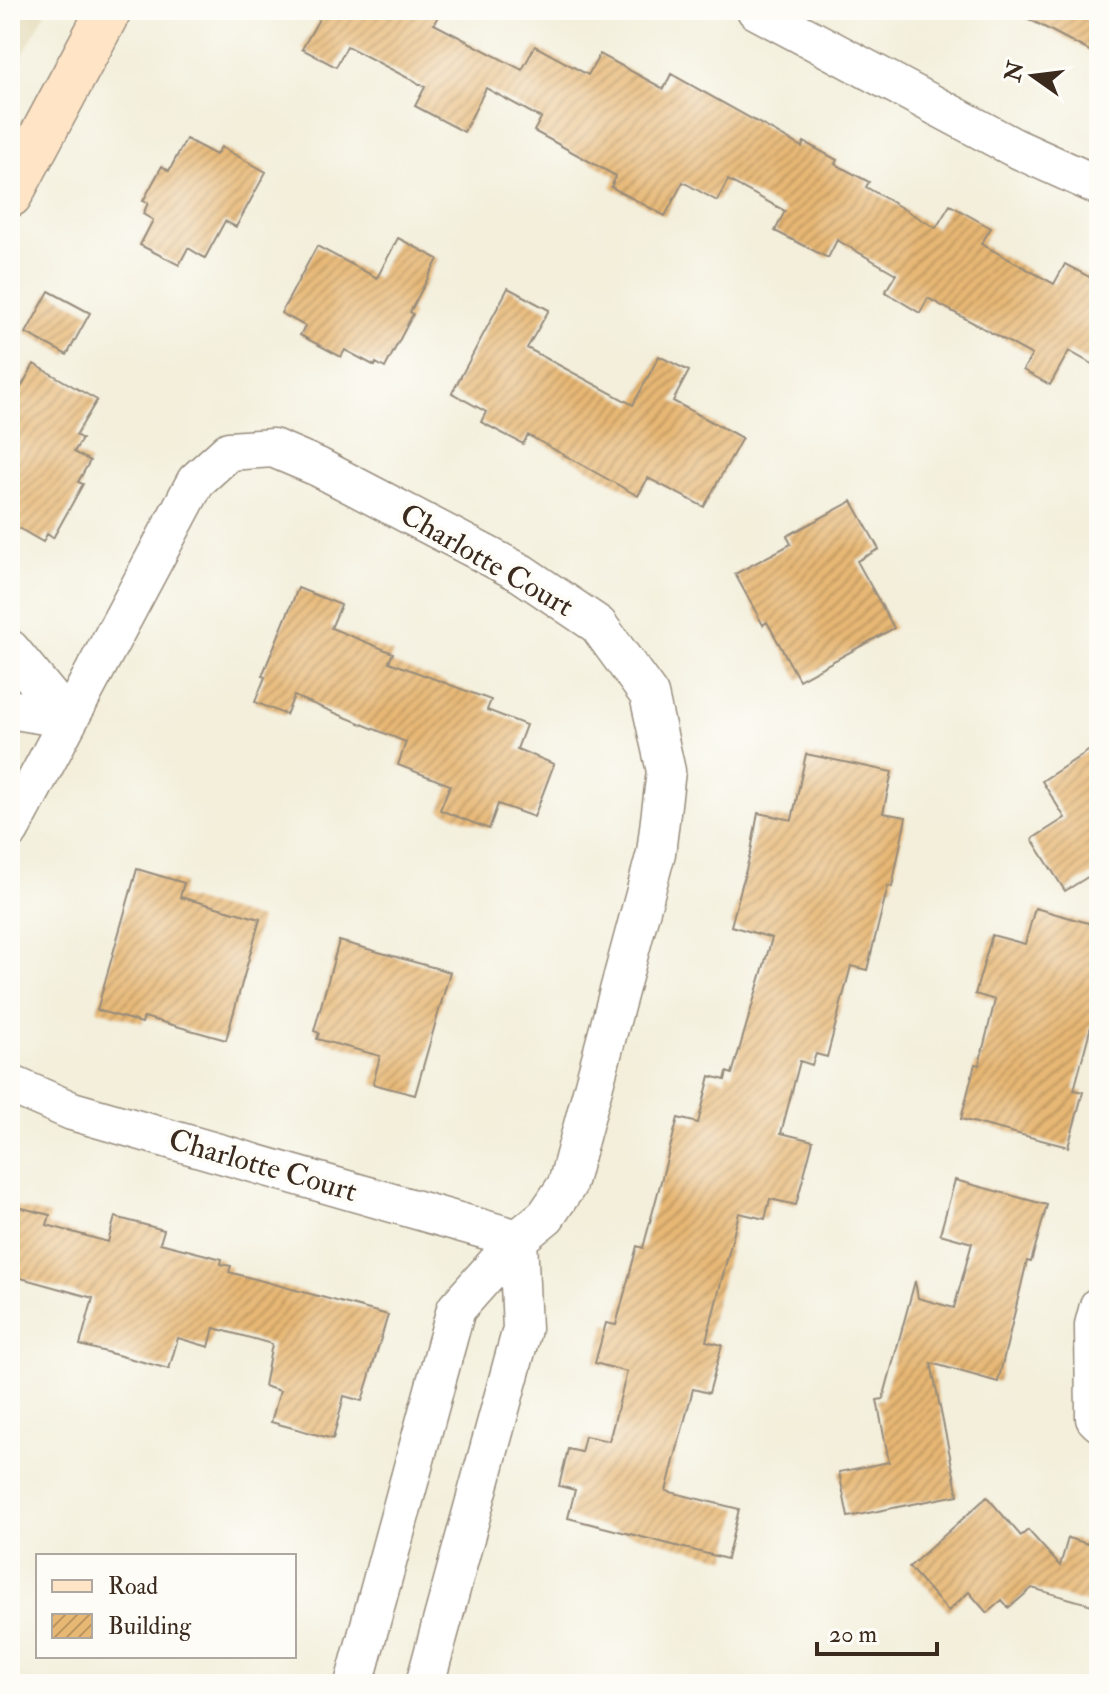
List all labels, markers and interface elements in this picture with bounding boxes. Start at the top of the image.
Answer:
north arrow [993,36,1073,116]
text: N [998,58,1031,85]
street label: Charlotte Court [393,496,580,625]
street label: Charlotte Court [164,1121,362,1210]
legend [36,1554,296,1658]
text: Road [108,1571,158,1602]
scale bar [817,1606,937,1656]
text: Building [108,1611,192,1642]
text: 20 m [829,1619,878,1650]

